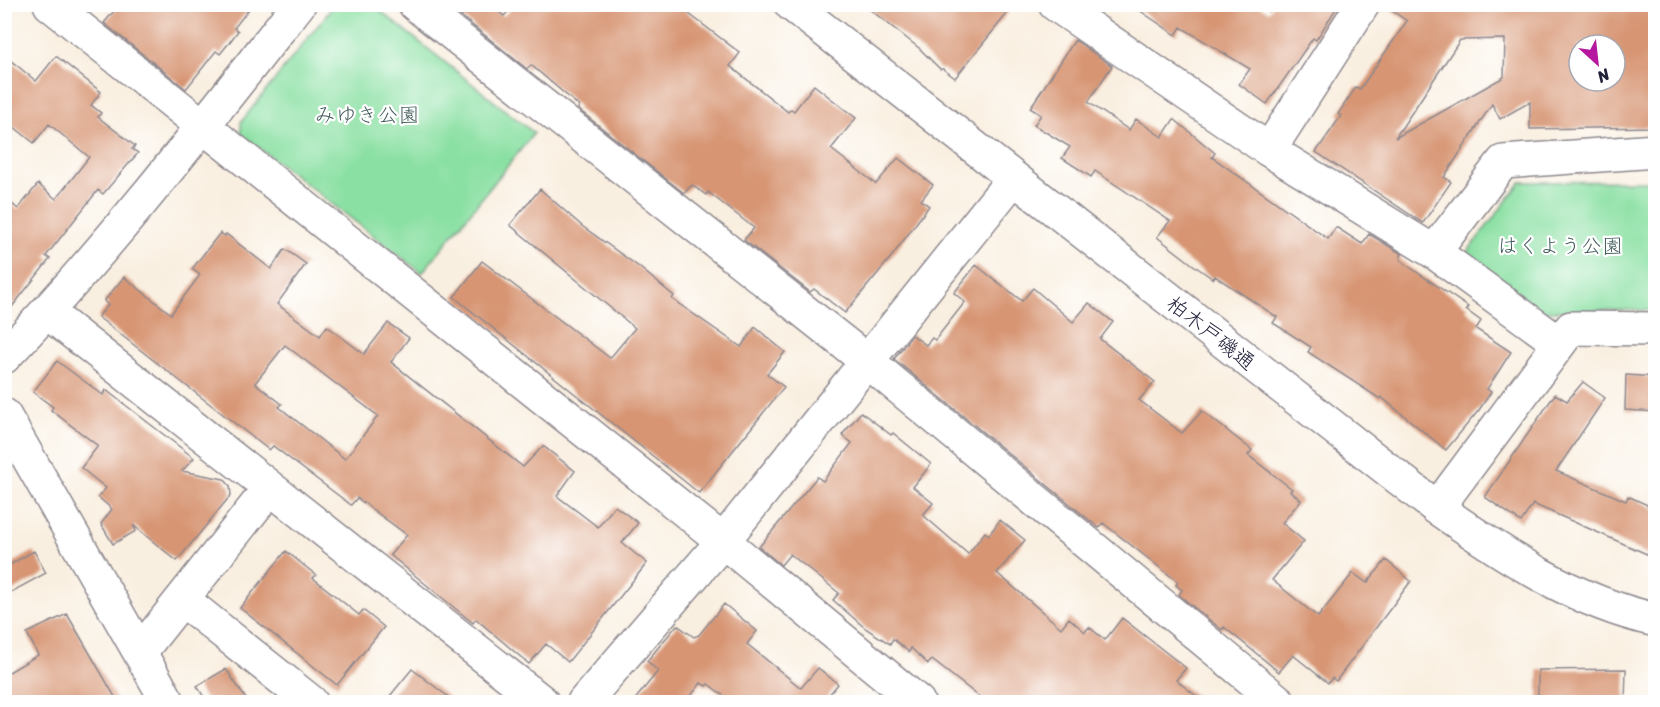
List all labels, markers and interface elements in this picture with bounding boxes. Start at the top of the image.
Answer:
north arrow [1567,33,1627,93]
text: N [1591,60,1616,92]
park label: みゆき公園 [315,96,420,134]
park label: はくよう公園 [1497,227,1623,265]
street label: 柏木戸磯通 [1158,286,1264,380]

